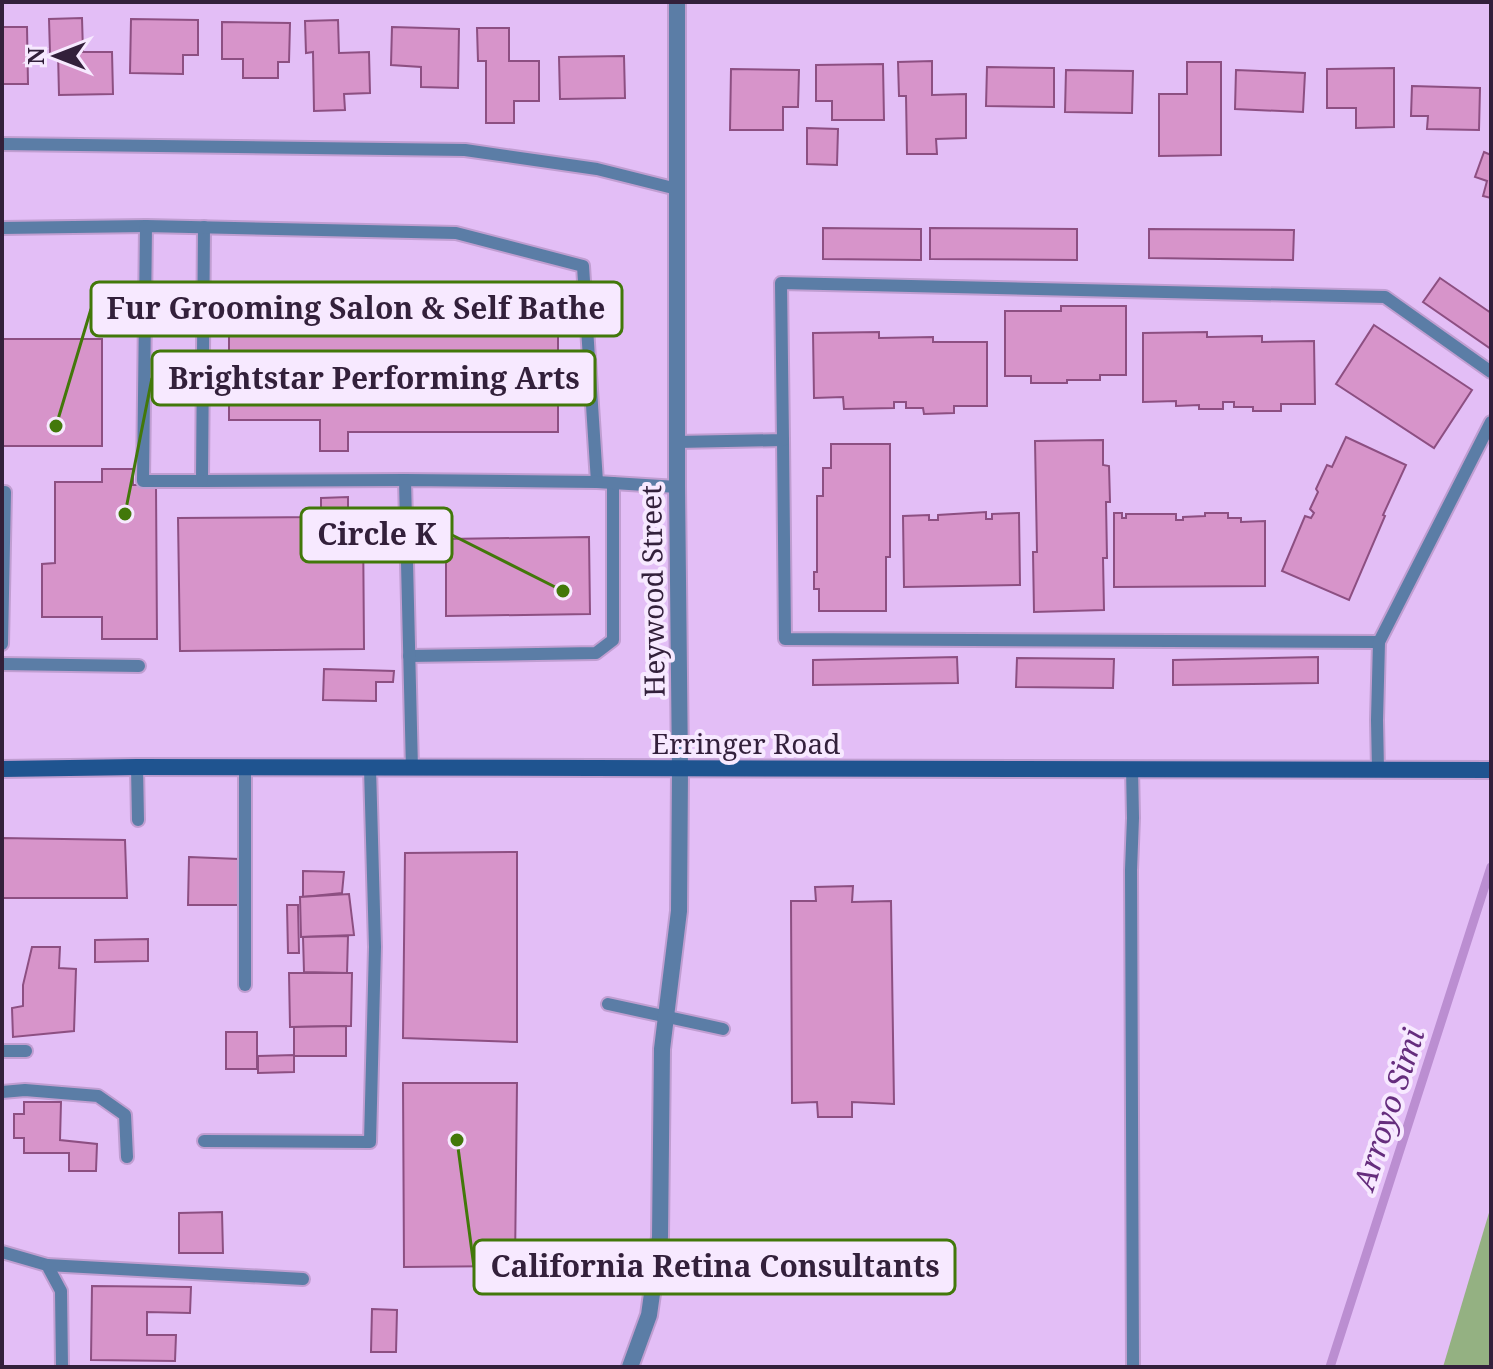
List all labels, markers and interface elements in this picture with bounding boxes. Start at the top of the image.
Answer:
north arrow [16,16,96,96]
text: N [20,47,50,65]
callout: Fur Grooming Salon & Self Bathe [91,282,622,336]
text: Fur Grooming Salon & Self Bathe [106,287,606,328]
callout: Brightstar Performing Arts [152,351,595,405]
text: Brightstar Performing Arts [168,357,580,398]
street label: Heywood Street [631,485,673,697]
callout: Circle K [301,508,452,562]
text: Circle K [317,513,438,554]
street label: Erringer Road [652,724,840,762]
water label: Arroyo Simi [1342,1023,1433,1197]
callout: California Retina Consultants [474,1240,955,1294]
text: California Retina Consultants [490,1245,940,1286]

